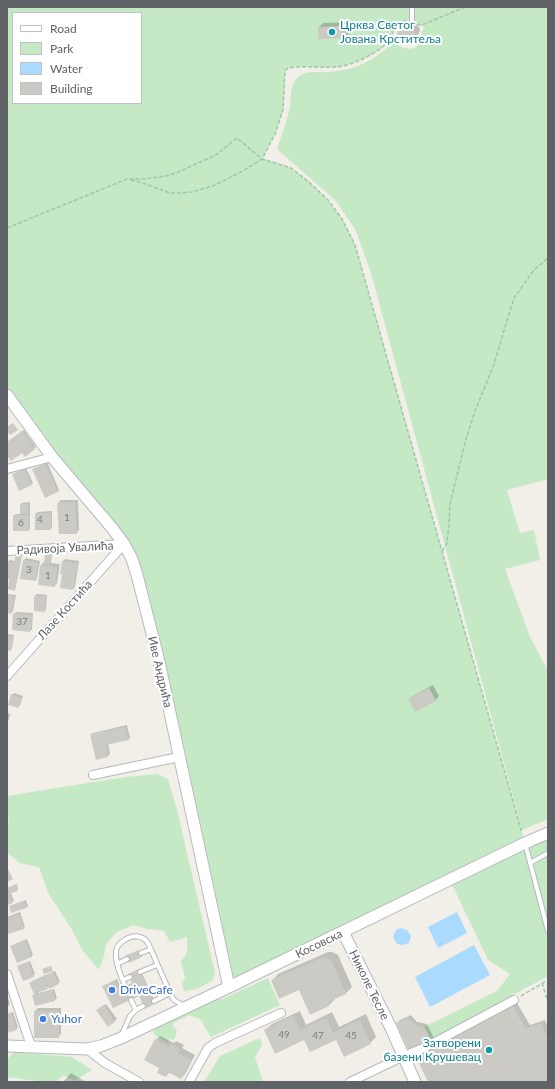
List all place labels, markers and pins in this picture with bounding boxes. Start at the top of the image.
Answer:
place label: Црква Светог Јована Крститеља [340,18,441,46]
marker: Црква Светог Јована Крститеља [327,27,337,37]
place label: DriveCafe [120,983,173,997]
marker: DriveCafe [107,985,117,995]
place label: Yuhor [51,1012,82,1026]
marker: Yuhor [38,1014,48,1024]
place label: Затворени базени Крушевац [383,1036,481,1064]
marker: Затворени базени Крушевац [484,1045,494,1055]

